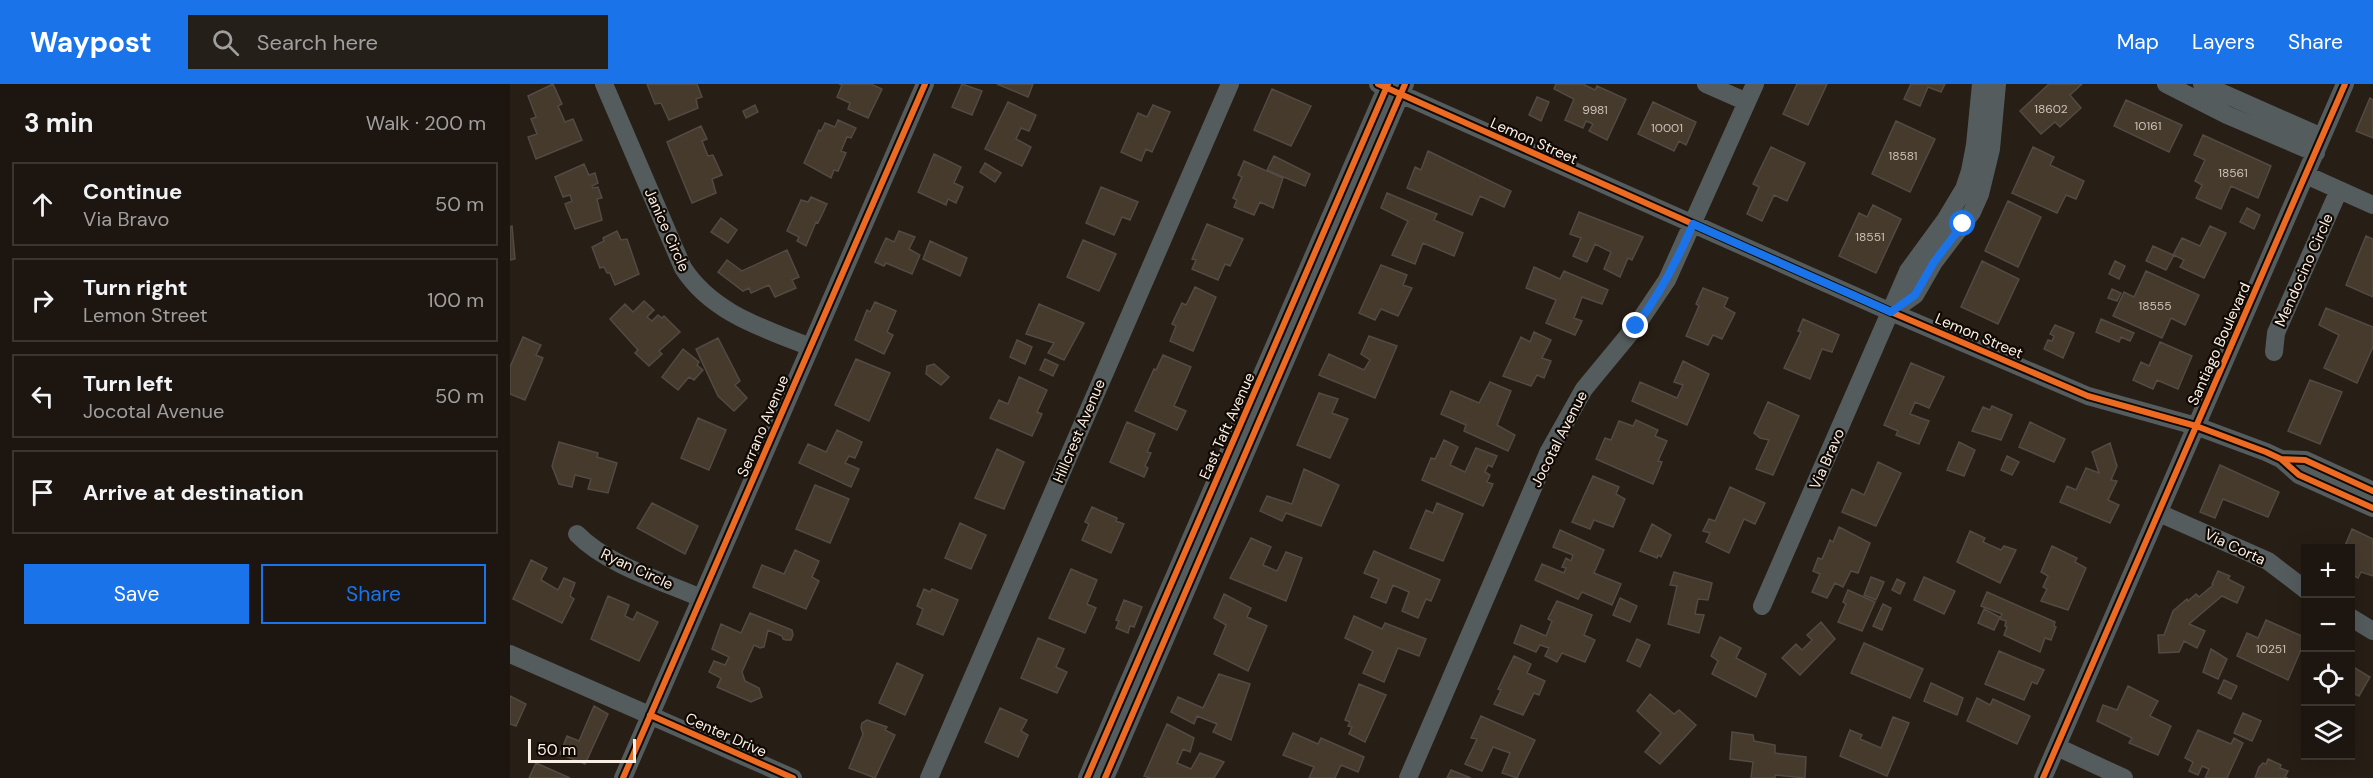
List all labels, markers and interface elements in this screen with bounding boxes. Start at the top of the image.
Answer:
search box [188,15,608,69]
text: Waypost [30,24,152,61]
icon: search [209,26,242,59]
text: Search here [257,28,378,57]
text: Map [2117,28,2159,56]
text: Layers [2192,28,2255,56]
text: Share [2288,28,2343,56]
house number: 18602 [2034,101,2068,117]
house number: 9981 [1582,102,1608,118]
text: 3 min [24,106,93,140]
text: Walk · 200 m [366,110,486,136]
street label: Lemon Street [1487,113,1581,169]
house number: 10161 [2135,118,2161,134]
house number: 10001 [1651,120,1683,136]
house number: 18581 [1888,148,1918,164]
house number: 18561 [2218,165,2248,181]
text: Continue [83,177,182,206]
street label: Janice Circle [640,185,694,275]
icon: ahead [26,188,59,221]
text: 50 m [435,191,484,217]
text: Via Bravo [83,206,169,232]
route start [1949,210,1975,236]
street label: Mendocino Circle [2270,210,2338,330]
house number: 18551 [1855,229,1885,245]
text: Turn right [83,273,188,302]
street label: Santiago Boulevard [2183,279,2255,409]
icon: right [26,284,59,317]
text: 100 m [427,287,484,313]
house number: 18555 [2138,298,2172,314]
text: Lemon Street [83,302,208,328]
street label: Lemon Street [1932,309,2026,364]
route end [1622,312,1648,338]
text: Turn left [83,369,173,398]
street label: East Taft Avenue [1194,369,1260,483]
street label: Serrano Avenue [733,372,793,480]
street label: Hillcrest Avenue [1048,376,1110,486]
icon: left [26,380,59,413]
text: 50 m [435,383,484,409]
street label: Jocotal Avenue [1526,387,1592,491]
text: Jocotal Avenue [83,398,224,424]
street label: Via Bravo [1805,425,1849,493]
icon: arrive [26,476,59,509]
text: Arrive at destination [83,478,304,507]
street label: Via Corta [2201,524,2269,570]
street label: Ryan Circle [598,544,676,594]
map controls [2301,544,2355,760]
button: + [2301,544,2355,598]
button: Save [24,564,249,624]
button: Share [261,564,486,624]
button: − [2301,598,2355,652]
house number: 10251 [2256,641,2286,657]
button: locate [2301,652,2355,706]
button: layers [2301,706,2355,760]
street label: Center Drive [682,708,770,762]
scale bar [528,736,636,764]
text: 50 m [537,739,576,760]

